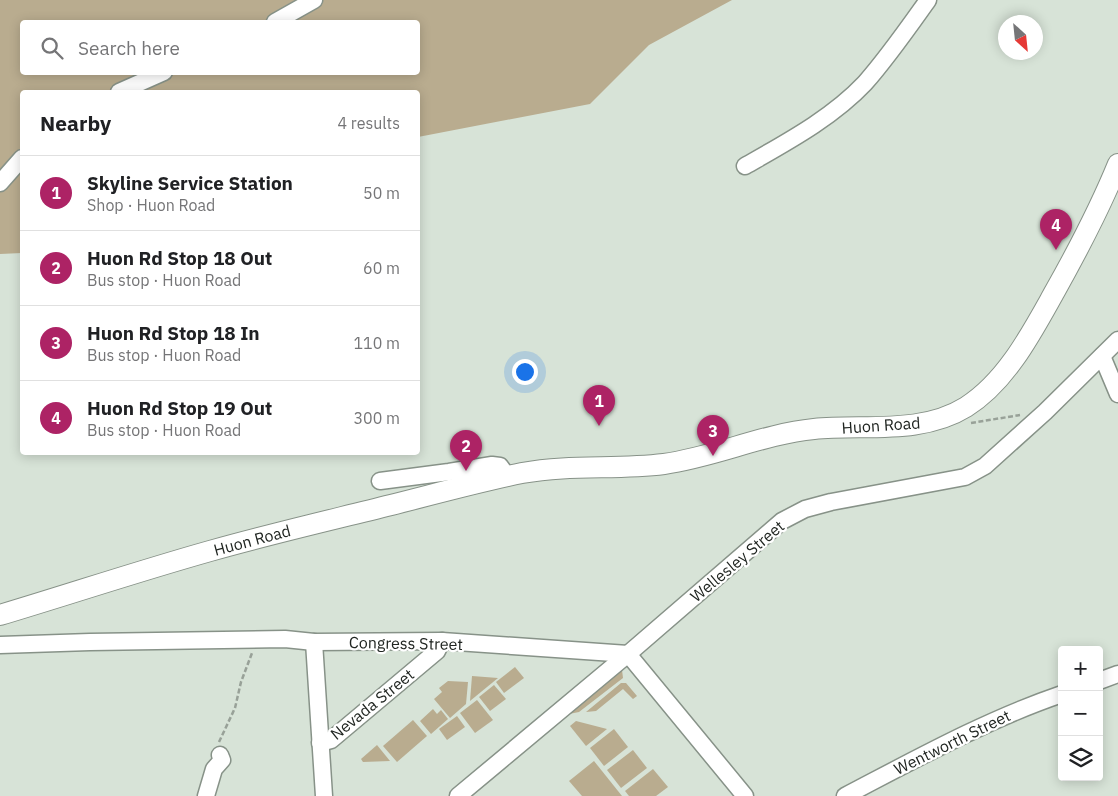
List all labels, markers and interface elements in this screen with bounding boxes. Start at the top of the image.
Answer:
north arrow [998,15,1043,60]
search box [20,20,420,75]
icon: search [38,34,66,62]
text: Search here [78,36,180,60]
text: Nearby [40,109,111,137]
text: 4 results [337,113,400,133]
text: Skyline Service Station [87,171,293,195]
text: 1 [51,183,61,203]
text: 50 m [363,183,400,203]
text: Shop · Huon Road [87,195,215,215]
pin: 4 [1040,209,1072,250]
text: Huon Rd Stop 18 Out [87,246,272,270]
text: 2 [51,258,61,278]
text: 60 m [363,258,400,278]
text: Bus stop · Huon Road [87,270,241,290]
text: Huon Rd Stop 18 In [87,321,260,345]
text: 3 [51,333,61,353]
text: 110 m [353,333,400,353]
text: Bus stop · Huon Road [87,345,241,365]
your location [512,359,538,385]
pin: 1 [583,385,615,426]
text: Huon Rd Stop 19 Out [87,396,272,420]
text: 4 [51,408,61,428]
text: 300 m [353,408,400,428]
street label: Huon Road [841,412,921,438]
pin: 3 [697,415,729,456]
text: Bus stop · Huon Road [87,420,241,440]
pin: 2 [450,430,482,471]
street label: Wellesley Street [686,516,788,606]
street label: Huon Road [211,520,293,560]
street label: Congress Street [349,632,463,654]
map controls [1058,646,1103,781]
button: + [1058,646,1103,691]
street label: Nevada Street [326,664,418,744]
button: − [1058,691,1103,736]
street label: Wentworth Street [891,705,1013,779]
button: layers [1058,736,1103,781]

